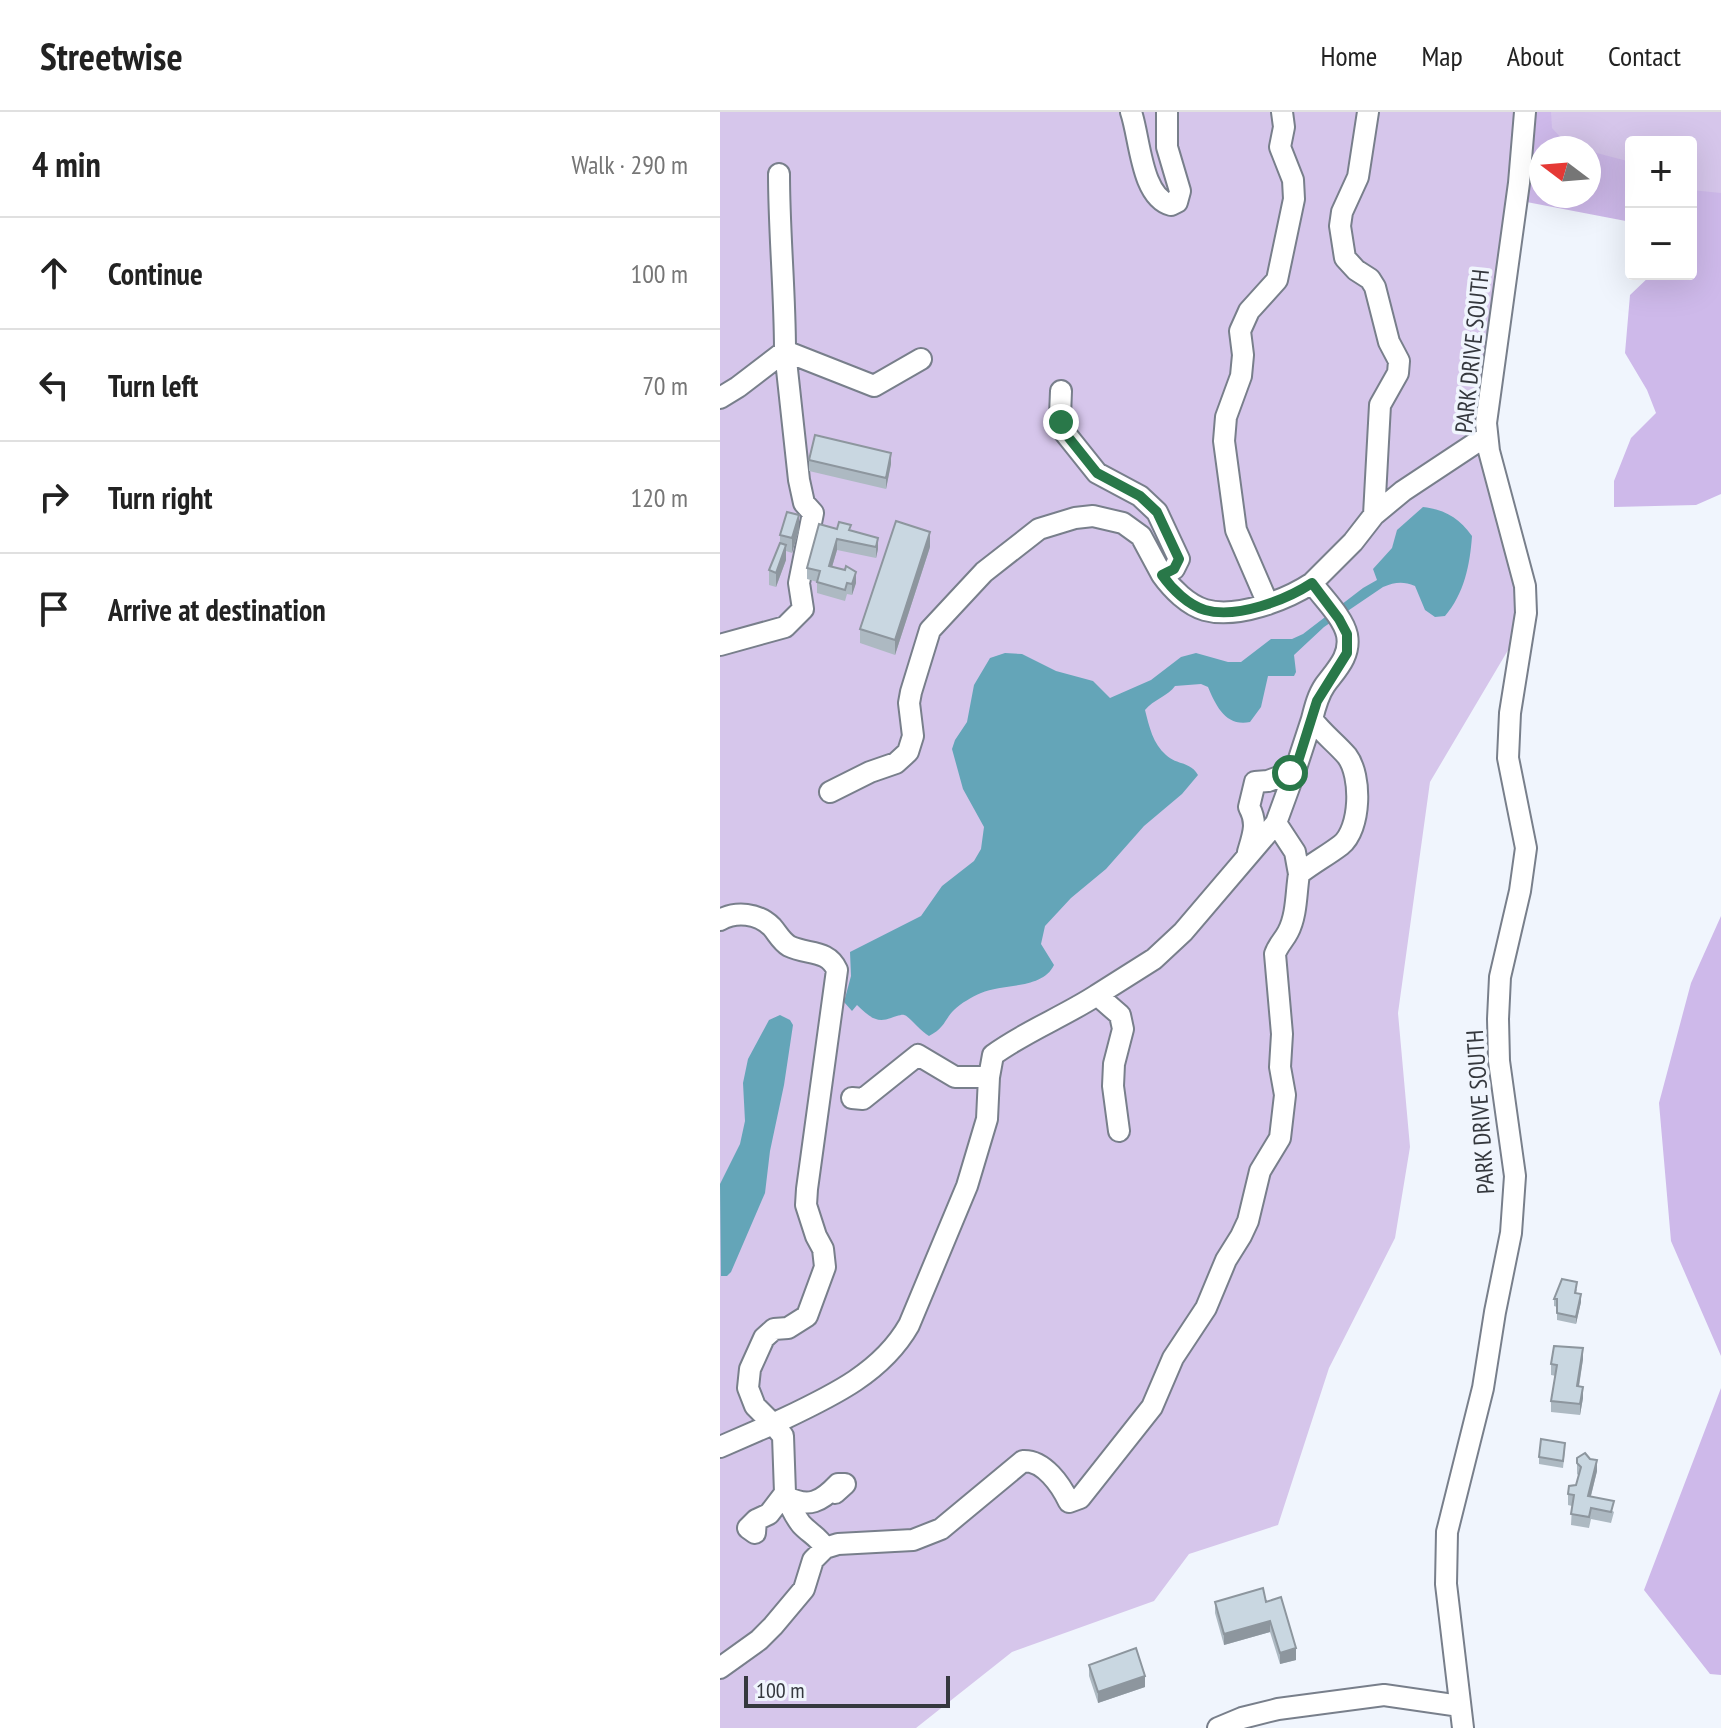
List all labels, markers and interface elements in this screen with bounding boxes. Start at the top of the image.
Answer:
text: Streetwise [40,31,183,80]
text: Home [1321,37,1377,74]
text: Map [1421,37,1463,74]
text: About [1507,37,1564,74]
text: Contact [1608,37,1681,74]
north arrow [1529,136,1601,208]
map controls [1625,136,1697,280]
button: + [1625,136,1697,208]
text: 4 min [32,142,101,186]
text: Walk · 290 m [571,148,688,181]
button: − [1625,208,1697,280]
icon: ahead [32,251,76,295]
text: Continue [108,254,203,293]
text: 100 m [630,257,688,290]
street label: PARK DRIVE SOUTH [1448,268,1496,434]
icon: left [32,363,76,407]
text: Turn left [108,366,198,405]
text: 70 m [642,369,688,402]
route end [1043,404,1079,440]
icon: right [32,475,76,519]
text: Turn right [108,478,212,517]
text: 120 m [630,481,688,514]
icon: arrive [32,587,76,631]
text: Arrive at destination [108,590,326,629]
route start [1272,755,1308,791]
street label: PARK DRIVE SOUTH [1459,1029,1501,1195]
scale bar [744,1672,950,1708]
text: 100 m [756,1676,805,1704]

